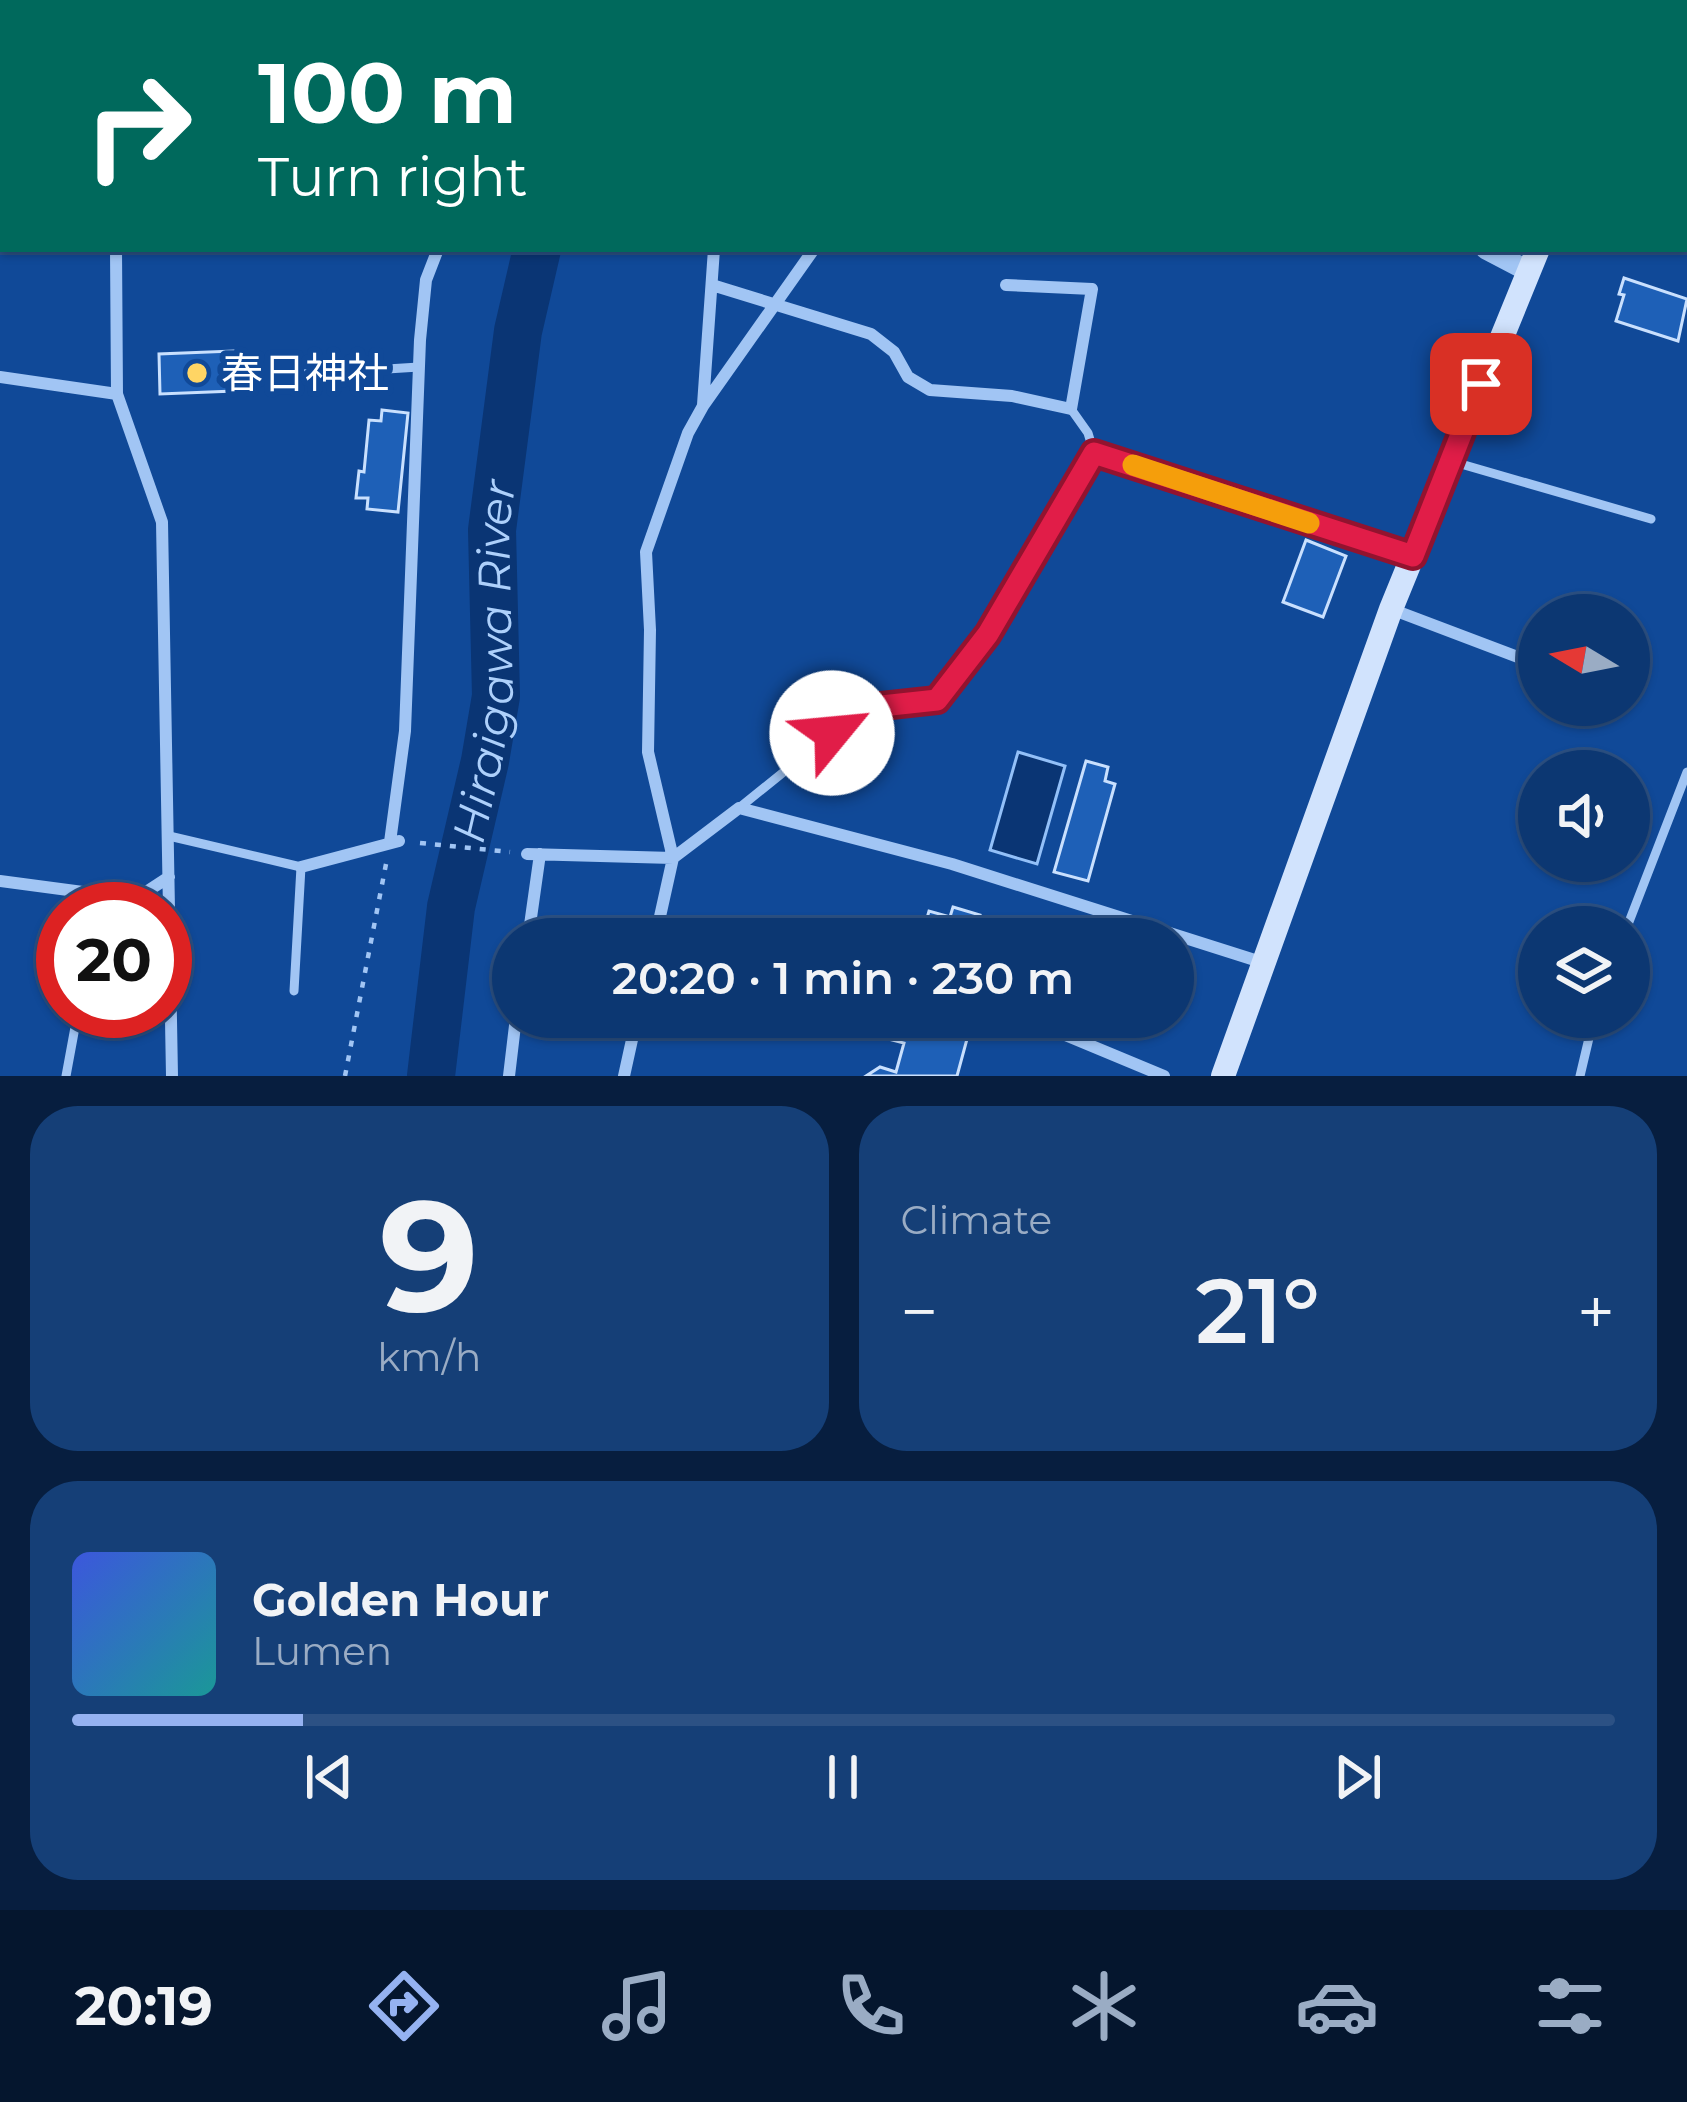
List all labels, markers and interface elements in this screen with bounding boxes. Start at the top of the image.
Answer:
text: 100 m [258,42,517,144]
icon: right [60,48,216,204]
text: Turn right [258,144,528,210]
pin [1430,333,1532,435]
place label: 春日神社 [221,347,389,399]
icon: arrive [1448,351,1514,417]
marker: 春日神社 [184,360,210,386]
water label: Hiraigawa River [439,475,526,848]
north arrow [1518,594,1650,726]
map controls [1518,594,1650,1038]
position arrow [769,670,895,796]
button: sound [1518,750,1650,882]
speed limit sign: 20 [36,882,192,1038]
button: layers [1518,906,1650,1038]
text: 20:20 · 1 min · 230 m [612,950,1074,1005]
text: 9 [380,1160,479,1350]
text: Climate [901,1196,1052,1244]
text: 21° [1196,1256,1320,1366]
text: − [901,1271,938,1352]
text: + [1577,1271,1615,1352]
text: km/h [377,1333,481,1381]
text: Golden Hour [252,1572,549,1627]
text: Lumen [252,1627,392,1675]
icon: previous [296,1744,362,1810]
icon: pause [810,1744,876,1810]
icon: next [1325,1744,1391,1810]
icon: directions [362,1964,446,2048]
icon: music [595,1964,679,2048]
icon: phone [829,1964,913,2048]
icon: climate [1062,1964,1146,2048]
icon: car [1295,1964,1379,2048]
icon: filters [1528,1964,1612,2048]
text: 20:19 [75,1973,213,2039]

